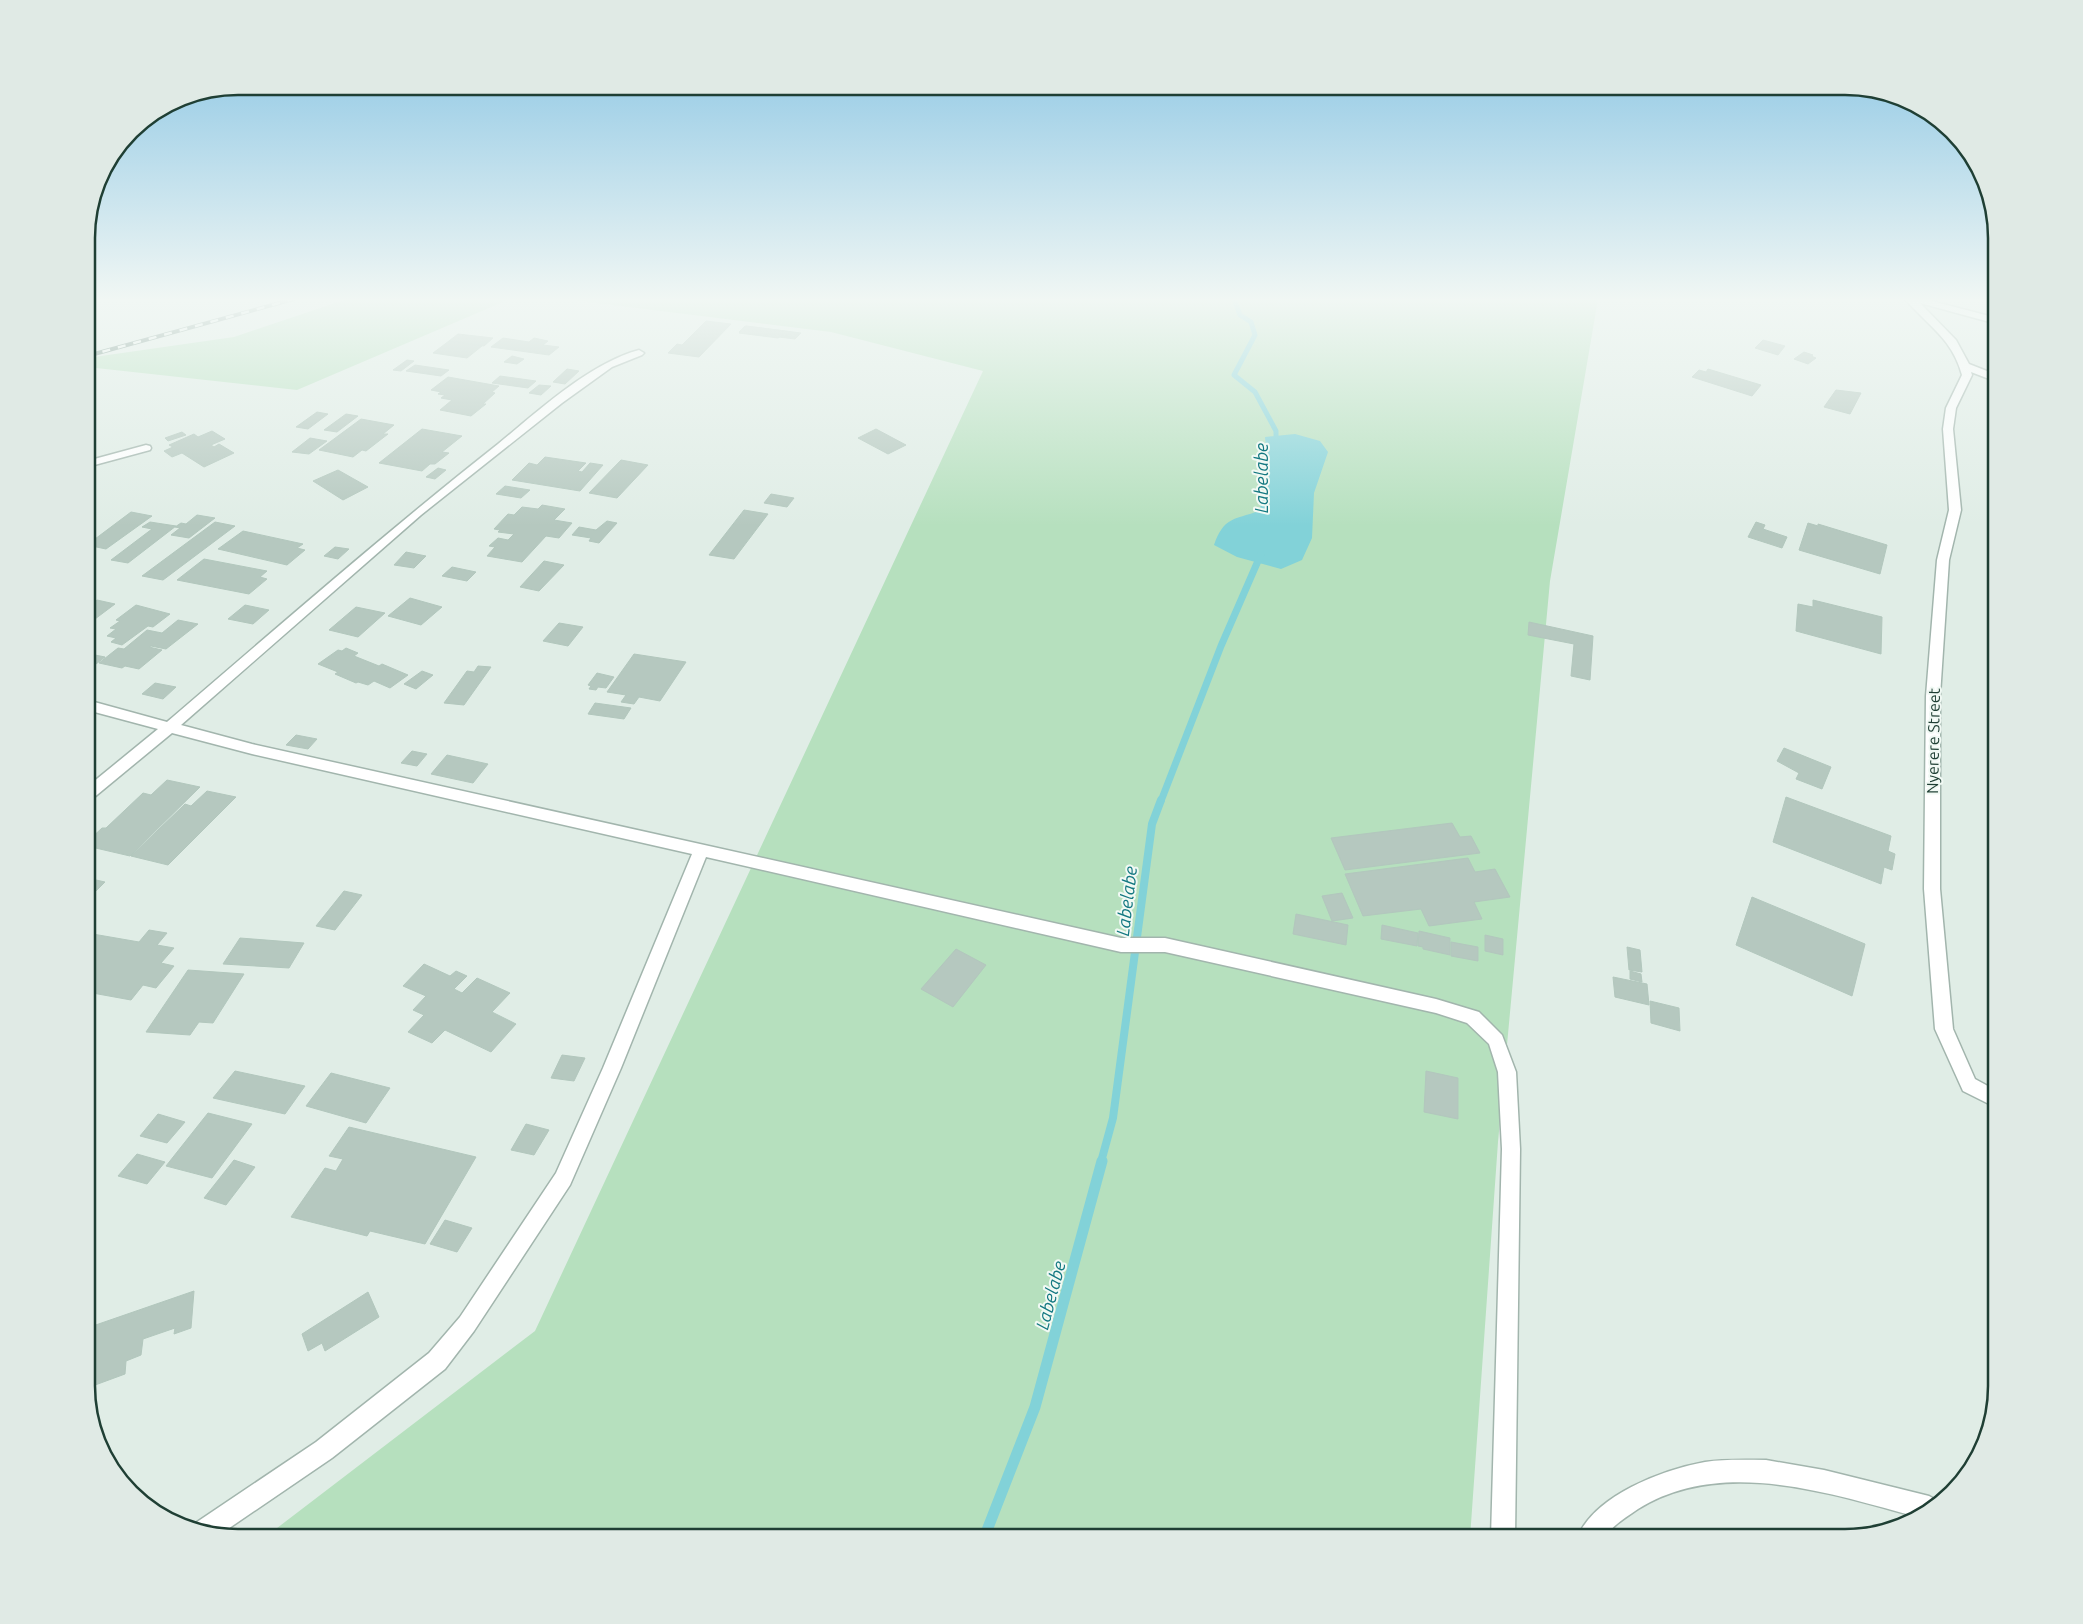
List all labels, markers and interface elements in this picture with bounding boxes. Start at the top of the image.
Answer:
water label: Labelabe [1251,443,1271,513]
street label: Nyerere Street [1923,687,1943,794]
water label: Labelabe [1112,865,1140,937]
water label: Labelabe [1031,1258,1069,1332]

